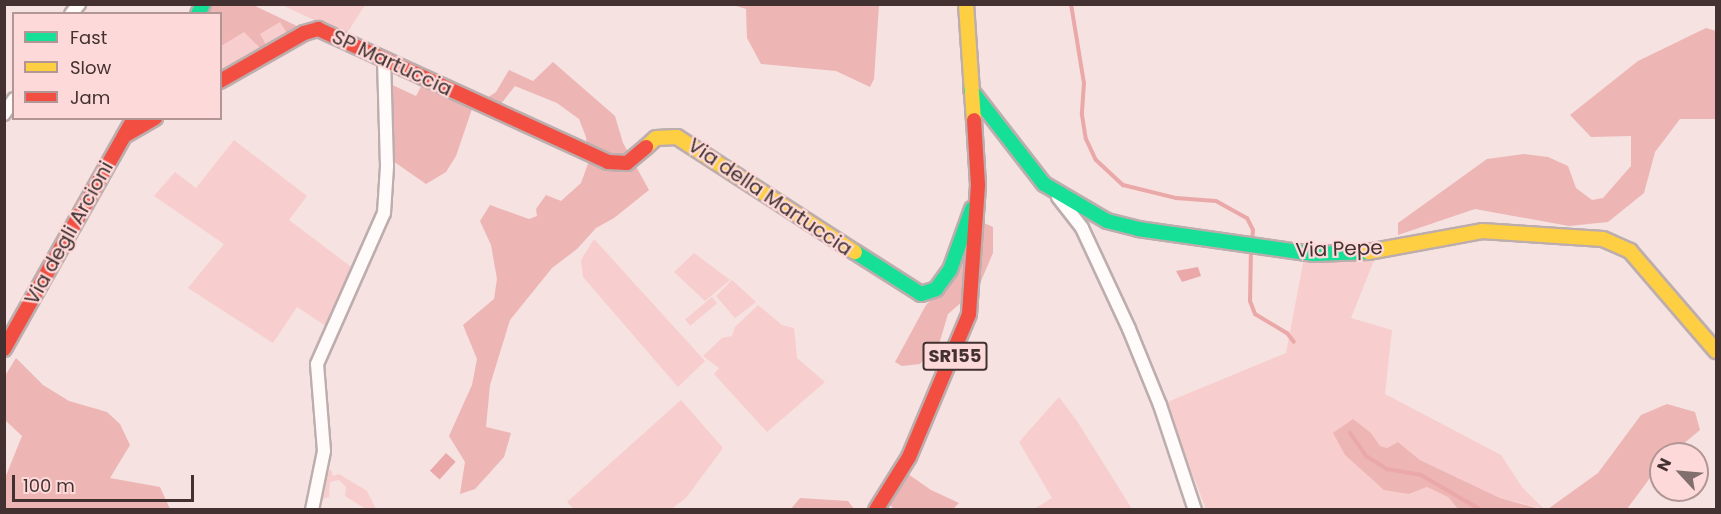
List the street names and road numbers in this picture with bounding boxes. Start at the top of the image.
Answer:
street label: SP Martuccia [328,25,456,101]
street label: Via della Martuccia [683,133,857,261]
street label: Via degli Arcioni [20,157,118,309]
street label: Via Pepe [1295,235,1383,263]
road number: SR155 [922,341,988,371]

